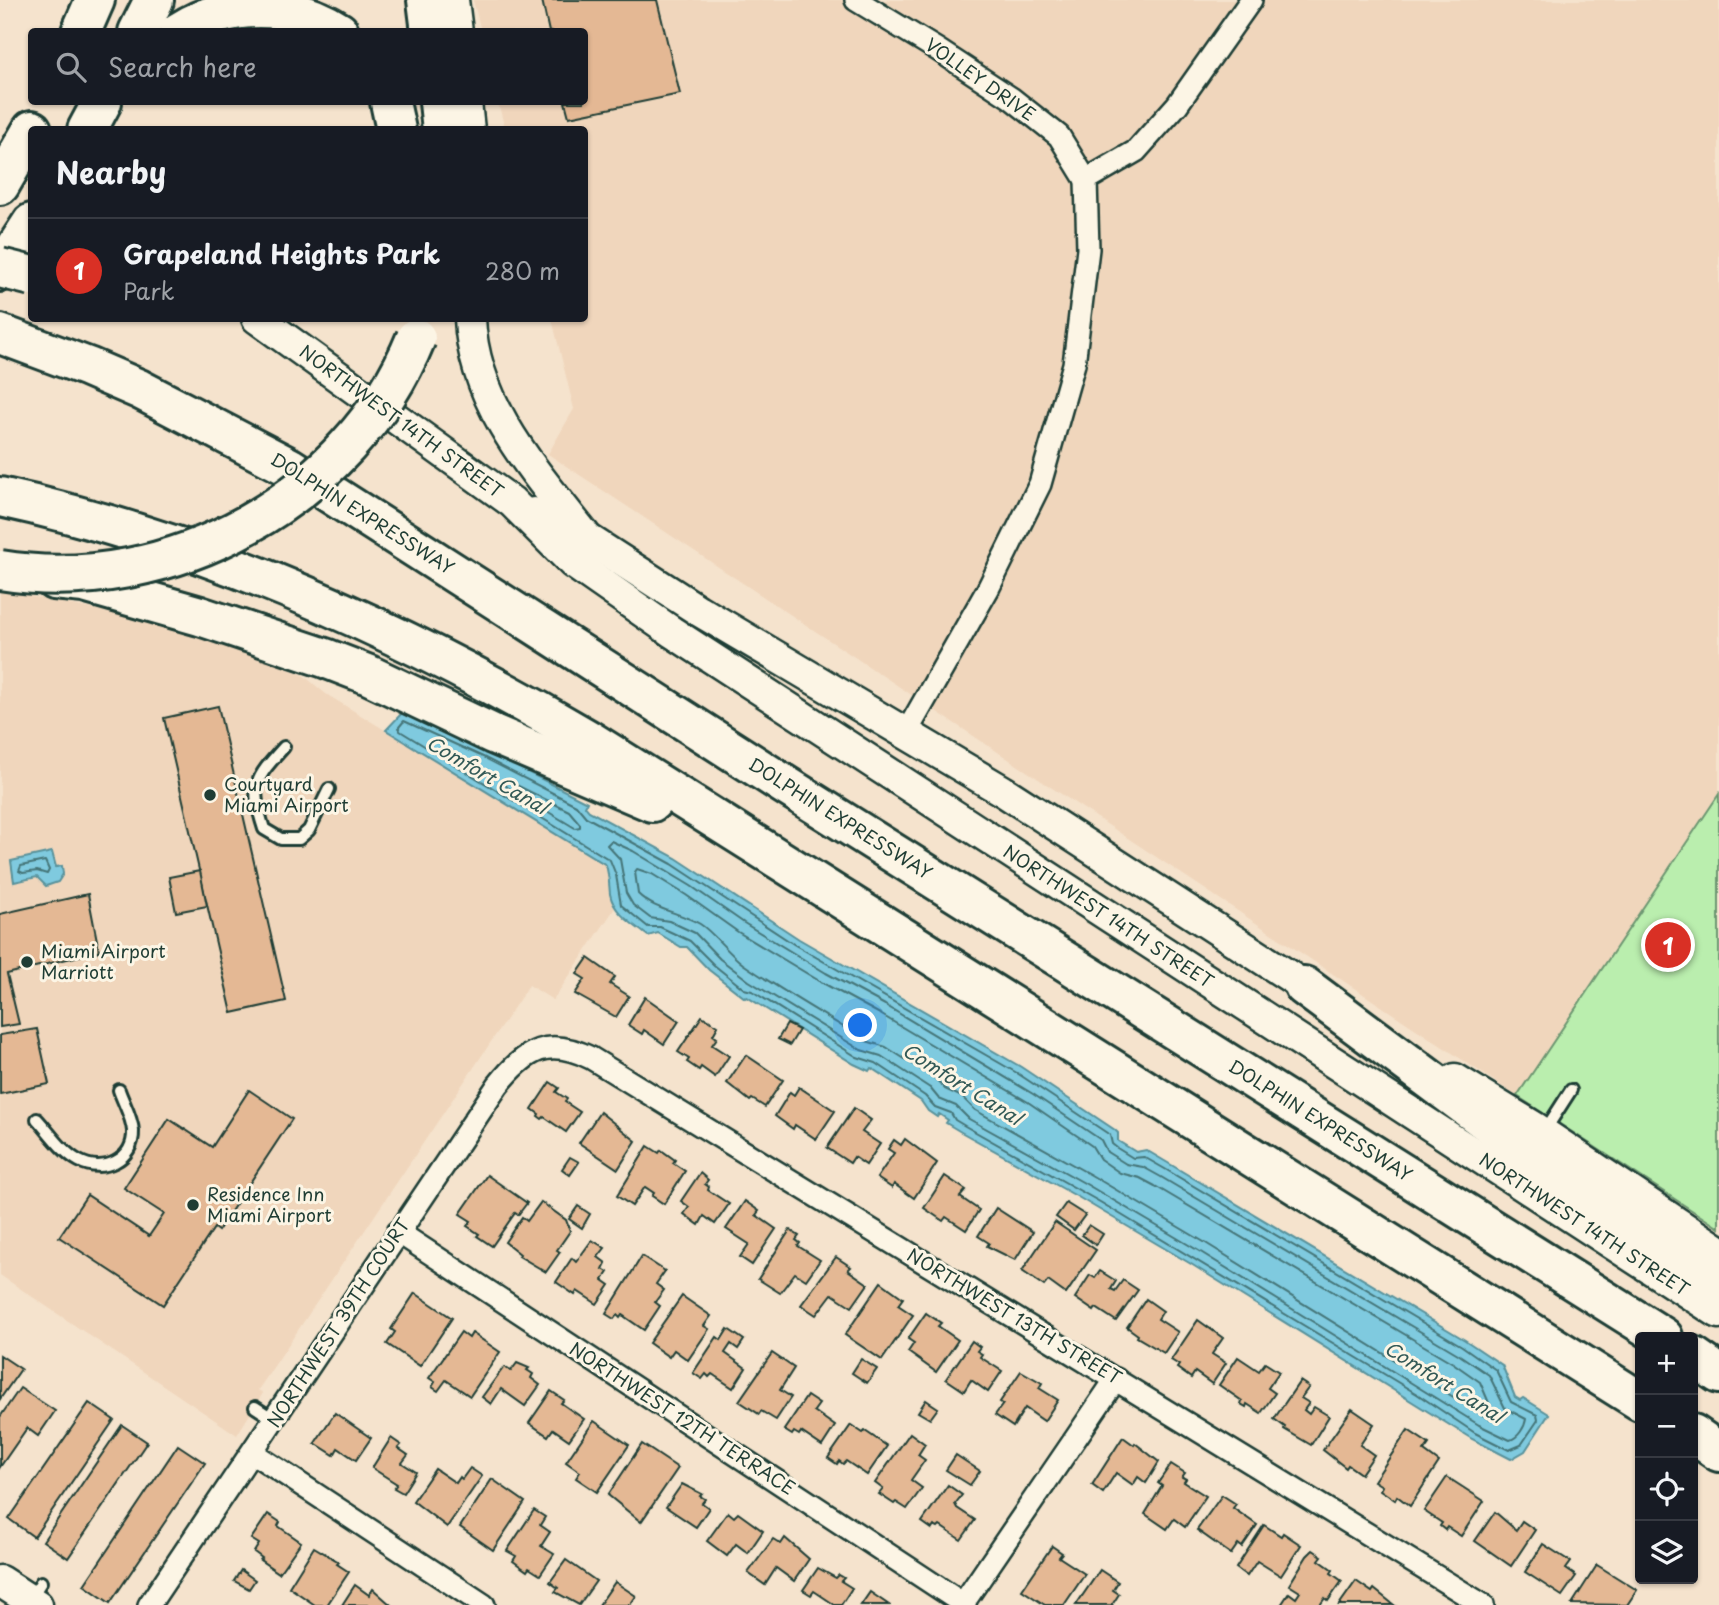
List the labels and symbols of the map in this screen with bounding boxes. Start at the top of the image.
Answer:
street label: VOLLEY DRIVE [920,31,1042,127]
street label: NORTHWEST 14TH STREET [295,338,510,504]
street label: DOLPHIN EXPRESSWAY [266,445,460,581]
water label: Comfort Canal [422,728,556,822]
street label: DOLPHIN EXPRESSWAY [744,750,938,886]
place label: Courtyard Miami Airport [224,770,349,818]
marker: Courtyard Miami Airport [202,787,218,803]
street label: NORTHWEST 14TH STREET [998,837,1220,994]
pin: 1 [1645,919,1691,971]
place label: Miami Airport Marriott [41,937,166,985]
marker: Miami Airport Marriott [19,954,35,970]
your location [843,1008,877,1042]
water label: Comfort Canal [897,1035,1030,1132]
street label: DOLPHIN EXPRESSWAY [1224,1052,1418,1188]
street label: NORTHWEST 14TH STREET [1474,1145,1696,1302]
place label: Residence Inn Miami Airport [207,1180,332,1228]
marker: Residence Inn Miami Airport [185,1197,201,1213]
street label: NORTHWEST 39TH COURT [260,1212,416,1432]
street label: NORTHWEST 13TH STREET [902,1241,1128,1391]
water label: Comfort Canal [1379,1333,1512,1430]
street label: NORTHWEST 12TH TERRACE [565,1335,801,1501]

